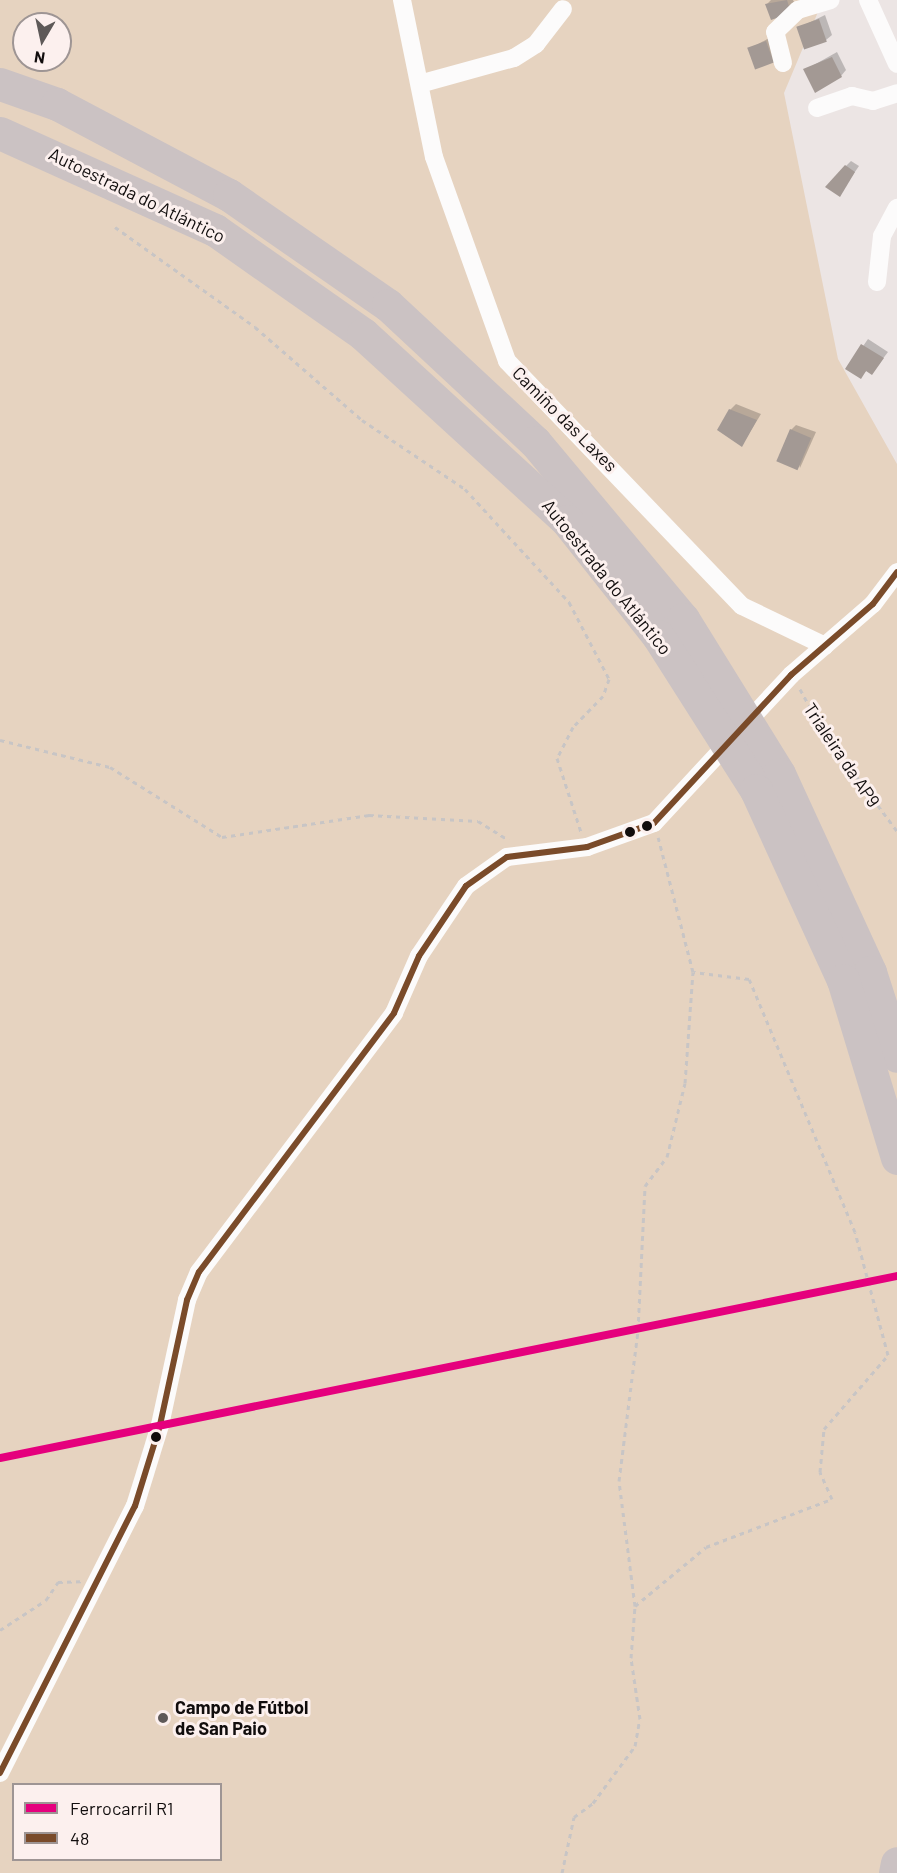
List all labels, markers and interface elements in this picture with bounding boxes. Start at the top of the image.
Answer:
north arrow [12,12,72,72]
text: N [33,48,46,69]
street label: Autoestrada do Atlántico [45,143,229,247]
street label: Camiño das Laxes [508,362,622,476]
street label: Autoestrada do Atlántico [538,495,676,659]
street label: Trialeira da AP9 [799,699,885,811]
unlabelled marker [641,820,653,832]
unlabelled marker [624,826,636,838]
unlabelled marker [150,1431,162,1443]
place label: Campo de Fútbol de San Paio [175,1697,309,1740]
marker: Campo de Fútbol de San Paio [156,1711,170,1725]
legend [12,1783,222,1861]
text: Ferrocarril R1 [70,1797,173,1819]
text: 48 [70,1827,89,1849]

